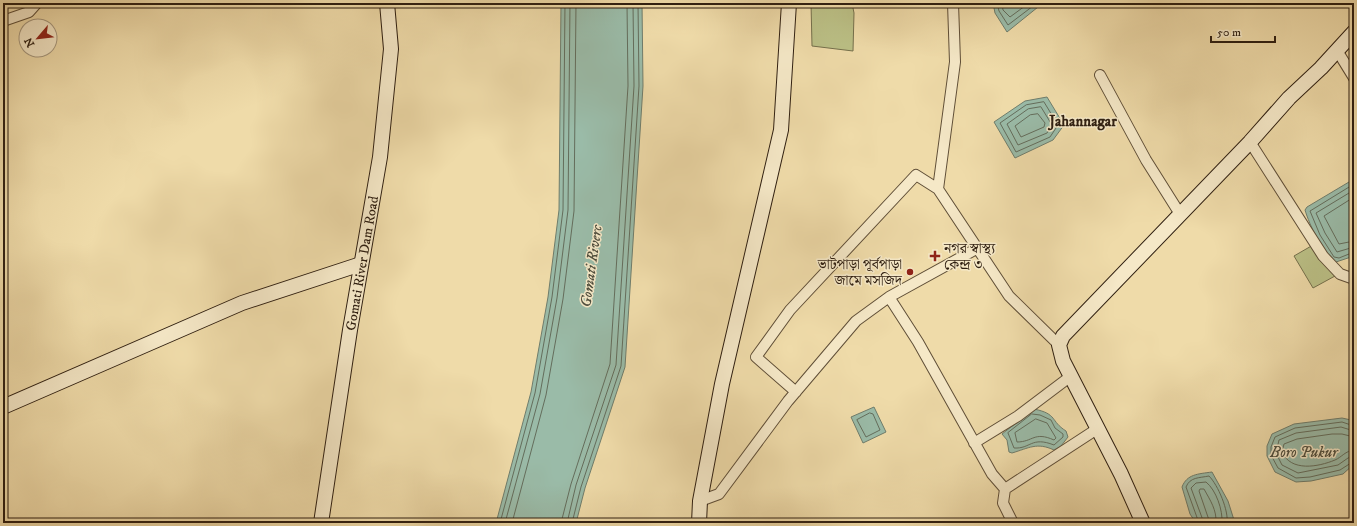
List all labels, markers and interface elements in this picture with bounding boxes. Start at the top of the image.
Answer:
north arrow [18,18,58,58]
scale bar [1211,18,1275,44]
text: 50 m [1217,25,1241,40]
text: N [22,35,38,49]
district label: Jahannagar [1047,112,1117,131]
street label: Gomati River Dam Road [342,195,383,332]
water label: Gomati Riverc [576,223,607,308]
place label: নগর স্বাস্থ্য কেন্দ্র ৩ [943,240,996,274]
marker: নগর স্বাস্থ্য কেন্দ্র ৩ [929,250,941,262]
place label: ভাটপাড়া পূর্বপাড়া জামে মসজিদ [817,256,903,290]
marker: ভাটপাড়া পূর্বপাড়া জামে মসজিদ [905,267,915,277]
water label: Boro Pukur [1269,443,1339,462]

